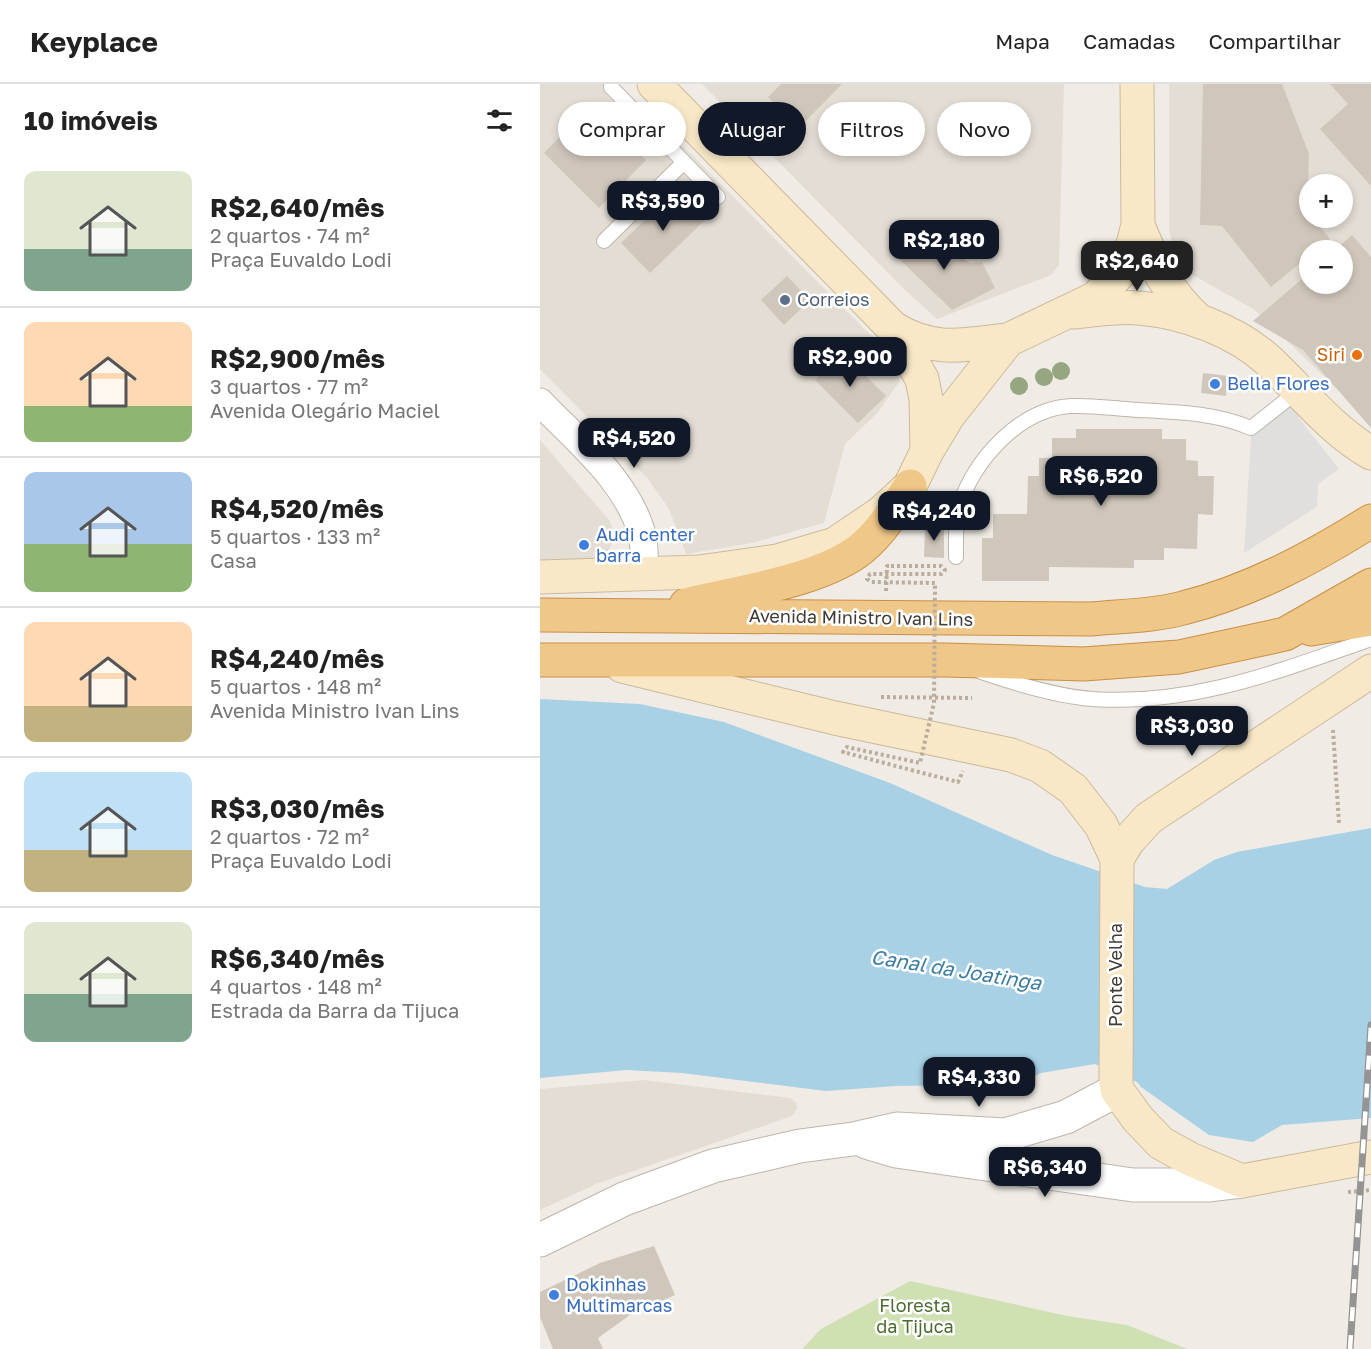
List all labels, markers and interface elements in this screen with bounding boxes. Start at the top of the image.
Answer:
text: Keyplace [30,25,158,58]
text: Mapa [995,28,1050,54]
text: Camadas [1083,28,1175,54]
text: Compartilhar [1208,28,1341,54]
chip: Comprar [558,102,686,156]
chip: Alugar [698,102,806,156]
chip: Filtros [818,102,925,156]
chip: Novo [937,102,1031,156]
icon: filters [483,104,516,137]
text: 10 imóveis [24,105,158,136]
map controls [1299,174,1353,294]
button: + [1299,174,1353,228]
pin: R$3,590 [608,181,718,232]
text: R$3,590 [621,188,705,212]
text: R$2,640/mês [210,192,384,223]
icon: home [72,195,144,267]
pin: R$2,180 [889,220,999,271]
text: 2 quartos · 74 m² [210,223,370,247]
text: R$2,180 [903,227,985,251]
button: − [1299,240,1353,294]
pin: R$2,640 [1082,241,1192,292]
text: Praça Euvaldo Lodi [210,247,392,271]
text: R$2,640 [1095,248,1179,272]
place label: Correios [797,288,870,310]
marker: Correios [778,293,792,307]
pin: R$2,900 [795,337,905,388]
text: R$2,900/mês [210,343,385,374]
place label: Siri [1317,343,1345,365]
text: R$2,900 [808,344,892,368]
icon: home [72,346,144,418]
marker: Siri [1350,348,1364,362]
place label: Bella Flores [1227,372,1330,394]
text: 3 quartos · 77 m² [210,374,368,398]
marker: Bella Flores [1208,377,1222,391]
text: Avenida Olegário Maciel [210,398,440,422]
pin: R$4,520 [579,418,689,469]
text: R$4,520 [592,425,676,449]
pin: R$6,520 [1046,456,1156,507]
text: R$6,520 [1059,463,1143,487]
pin: R$4,240 [879,491,989,542]
text: R$4,520/mês [210,493,384,524]
icon: home [72,496,144,568]
text: R$4,240 [892,498,976,522]
place label: Audi center barra [596,523,695,566]
text: 5 quartos · 133 m² [210,524,380,548]
marker: Audi center barra [577,538,591,552]
text: Casa [210,548,257,572]
street label: Avenida Ministro Ivan Lins [749,604,973,630]
text: R$4,240/mês [210,643,384,674]
icon: home [72,646,144,718]
text: 5 quartos · 148 m² [210,674,381,698]
text: Avenida Ministro Ivan Lins [210,698,459,722]
pin: R$3,030 [1137,706,1247,757]
text: R$3,030 [1150,713,1234,737]
text: R$3,030/mês [210,793,384,824]
icon: home [72,796,144,868]
text: 2 quartos · 72 m² [210,824,369,848]
text: Praça Euvaldo Lodi [210,848,392,872]
street label: Ponte Velha [1104,923,1126,1027]
text: R$6,340/mês [210,943,384,974]
water label: Canal da Joatinga [869,944,1044,995]
icon: home [72,946,144,1018]
text: 4 quartos · 148 m² [210,974,382,998]
text: Estrada da Barra da Tijuca [210,998,459,1022]
pin: R$4,330 [924,1057,1034,1108]
text: R$4,330 [937,1064,1021,1088]
pin: R$6,340 [990,1147,1100,1198]
text: R$6,340 [1003,1154,1087,1178]
place label: Dokinhas Multimarcas [566,1273,672,1316]
marker: Dokinhas Multimarcas [547,1288,561,1302]
park label: Floresta da Tijuca [876,1294,954,1337]

